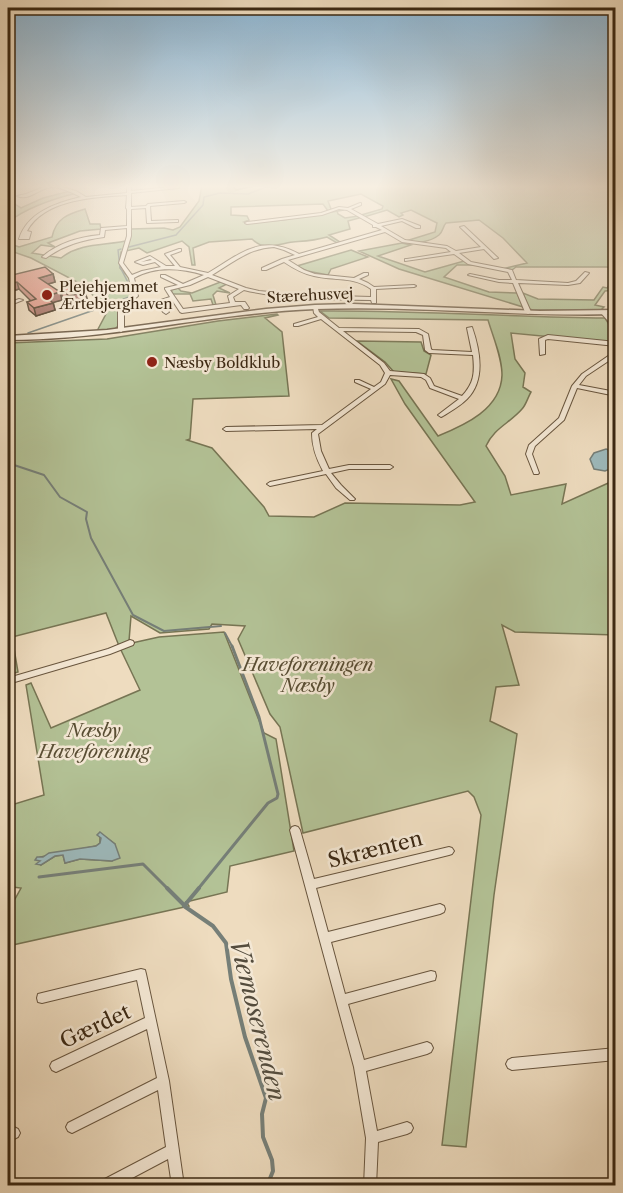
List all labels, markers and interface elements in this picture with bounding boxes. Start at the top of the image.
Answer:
place label: Plejehjemmet Ærtebjerghaven [58,277,173,313]
street label: Stærehusvej [266,283,354,307]
marker: Plejehjemmet Ærtebjerghaven [40,288,54,302]
place label: Næsby Boldklub [164,353,280,372]
marker: Næsby Boldklub [145,355,159,369]
park label: Haveforeningen Næsby [241,654,374,697]
park label: Næsby Haveforening [36,720,152,763]
street label: Skrænten [325,825,425,873]
water label: Viemoserenden [224,936,292,1104]
street label: Gærdet [56,999,135,1053]

